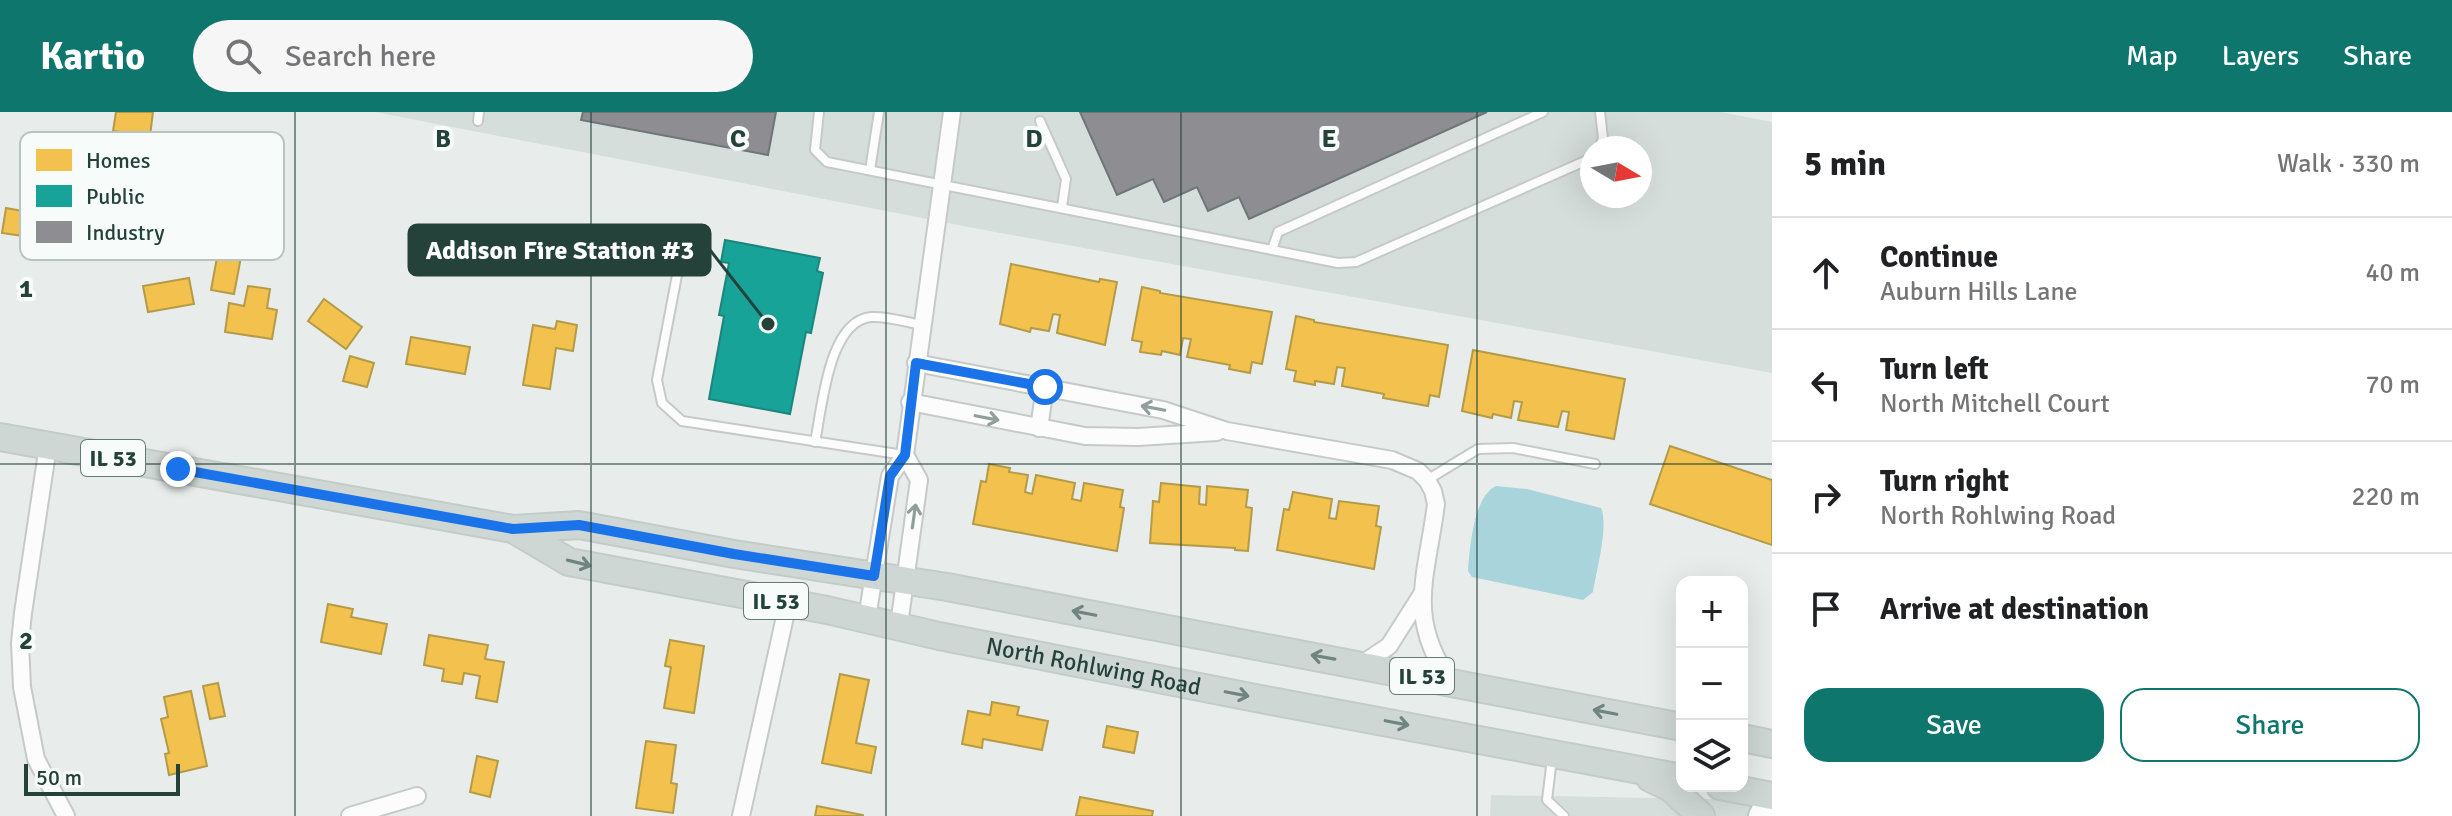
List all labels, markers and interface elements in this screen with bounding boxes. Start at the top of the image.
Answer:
search box [193,20,753,92]
text: Kartio [40,33,145,80]
icon: search [221,34,265,78]
text: Search here [285,38,436,75]
text: Map [2126,39,2178,73]
text: Layers [2222,39,2299,73]
text: Share [2343,39,2412,73]
text: B [435,123,451,155]
text: C [730,123,746,155]
text: D [1025,123,1043,155]
text: E [1322,123,1336,155]
legend [20,132,284,260]
north arrow [1580,136,1652,208]
text: 5 min [1804,143,1886,185]
text: Homes [86,147,150,174]
text: Walk · 330 m [2277,148,2420,180]
text: Public [86,183,145,210]
text: Industry [86,219,165,246]
callout: Addison Fire Station #3 [409,225,710,275]
text: Addison Fire Station #3 [426,235,694,267]
text: Continue [1880,239,1998,276]
icon: ahead [1804,251,1848,295]
text: 40 m [2365,257,2420,289]
text: 1 [19,273,33,305]
text: Auburn Hills Lane [1880,276,2078,308]
text: Turn left [1880,351,1989,388]
icon: left [1804,363,1848,407]
route start [1027,369,1063,405]
text: 70 m [2365,369,2420,401]
text: North Mitchell Court [1880,388,2110,420]
one-way arrow [1140,400,1166,415]
one-way arrow [974,411,999,426]
road number: IL 53 [81,440,145,476]
route end [160,451,196,487]
text: Turn right [1880,463,2009,500]
icon: right [1804,475,1848,519]
text: 220 m [2351,481,2420,513]
text: North Rohlwing Road [1880,500,2116,532]
one-way arrow [907,504,922,530]
one-way arrow [566,556,592,571]
map controls [1676,576,1748,792]
button: + [1676,576,1748,648]
road number: IL 53 [744,583,808,619]
icon: arrive [1804,587,1848,631]
text: Arrive at destination [1880,591,2149,628]
one-way arrow [1072,605,1097,620]
text: 2 [19,625,33,657]
street label: North Rohlwing Road [984,631,1204,702]
button: − [1676,648,1748,720]
one-way arrow [1310,649,1336,664]
road number: IL 53 [1390,658,1454,694]
one-way arrow [1224,688,1249,703]
button: Save [1804,688,2104,762]
button: Share [2120,688,2420,762]
one-way arrow [1593,704,1619,719]
one-way arrow [1384,717,1409,732]
button: layers [1676,720,1748,792]
scale bar [24,760,180,796]
text: 50 m [36,764,82,791]

